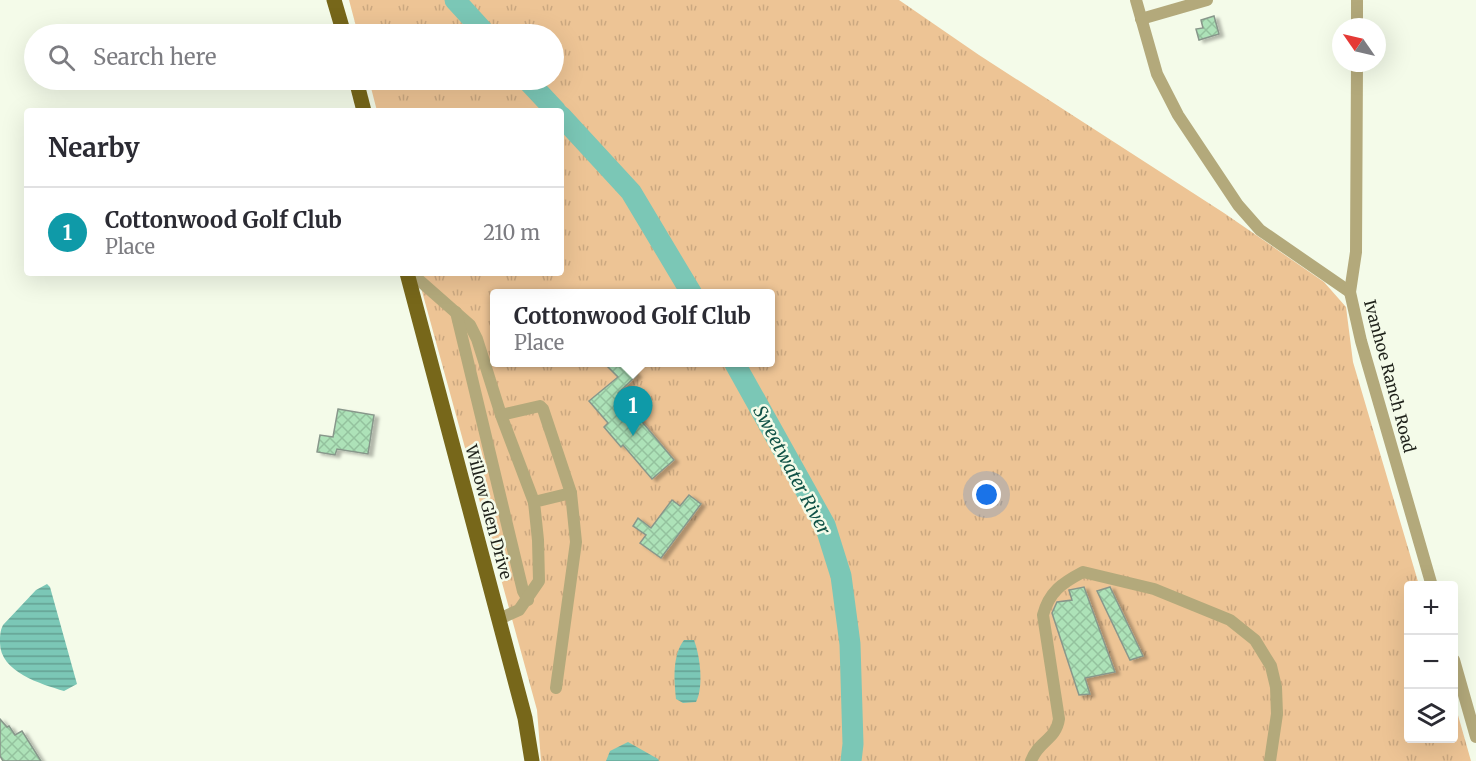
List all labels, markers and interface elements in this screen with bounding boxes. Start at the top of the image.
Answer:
north arrow [1332,18,1386,72]
search box [24,24,564,90]
icon: search [45,41,78,74]
text: Search here [93,43,216,71]
text: Nearby [48,131,140,164]
text: Cottonwood Golf Club [105,206,342,234]
text: 1 [63,220,72,245]
text: 210 m [483,220,540,245]
text: Place [105,234,155,259]
popup [490,289,775,367]
street label: Ivanhoe Ranch Road [1360,297,1420,455]
text: Cottonwood Golf Club [514,302,751,330]
text: Place [514,330,564,355]
pin: 1 [614,386,652,436]
water label: Sweetwater River [748,402,836,539]
street label: Willow Glen Drive [461,442,517,581]
your location [972,480,1001,509]
map controls [1404,581,1458,743]
button: + [1404,581,1458,635]
button: − [1404,635,1458,689]
button: layers [1404,689,1458,743]

